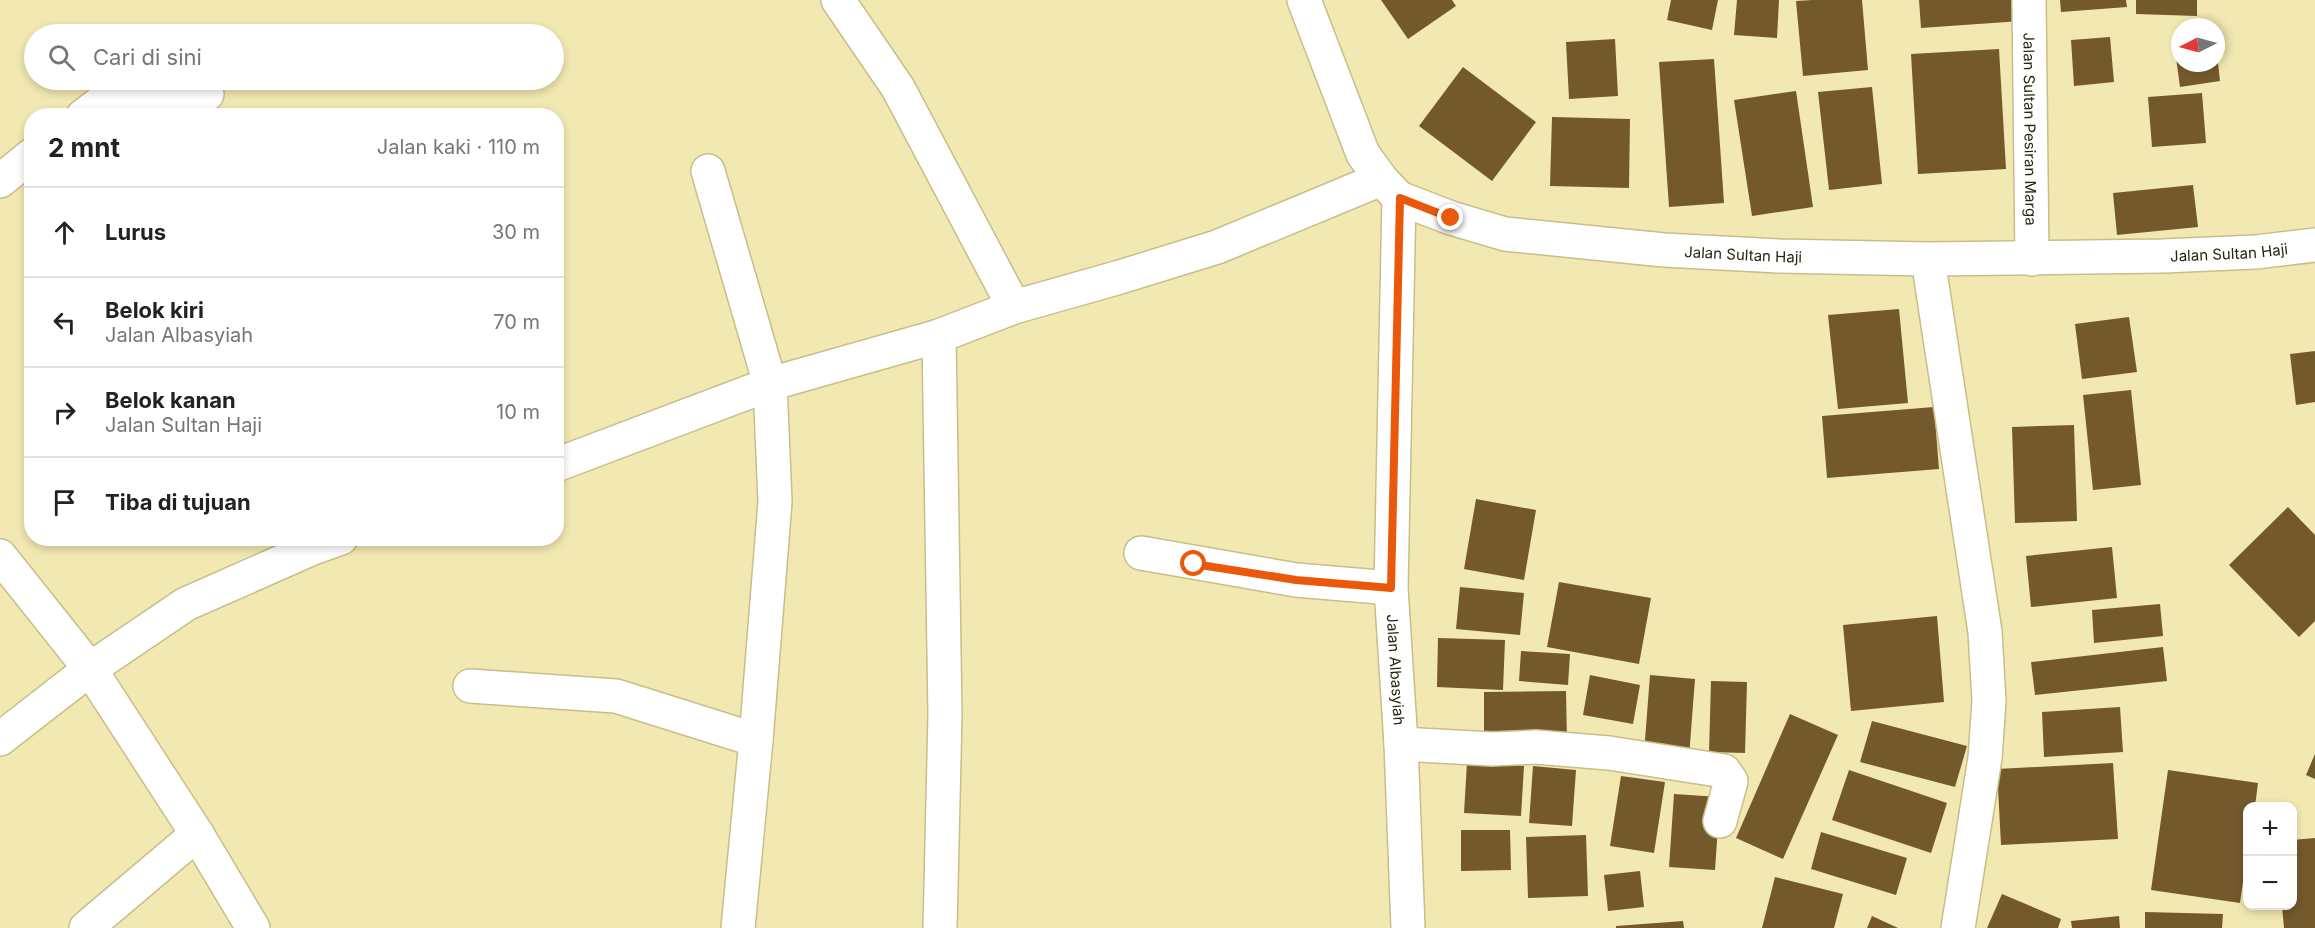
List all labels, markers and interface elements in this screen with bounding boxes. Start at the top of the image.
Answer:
north arrow [2171,18,2225,72]
search box [24,24,564,90]
street label: Jalan Sultan Pesiran Marga [2020,32,2041,226]
icon: search [45,41,78,74]
text: Cari di sini [93,44,202,70]
text: 2 mnt [48,132,120,163]
text: Jalan kaki · 110 m [377,135,540,159]
route end [1437,204,1463,230]
icon: ahead [48,216,81,249]
text: Lurus [105,219,166,245]
text: 30 m [492,220,540,244]
street label: Jalan Sultan Haji [2170,239,2289,265]
street label: Jalan Sultan Haji [1684,242,1802,266]
text: Belok kiri [105,297,204,323]
icon: left [48,306,81,339]
text: 70 m [493,310,540,334]
text: Jalan Albasyiah [105,323,253,347]
text: Belok kanan [105,387,236,413]
icon: right [48,396,81,429]
text: 10 m [496,400,540,424]
text: Jalan Sultan Haji [105,413,262,437]
icon: arrive [48,486,81,519]
text: Tiba di tujuan [105,489,251,515]
route start [1180,550,1206,576]
street label: Jalan Albasyiah [1383,614,1409,726]
map controls [2243,802,2297,910]
button: + [2243,802,2297,856]
button: − [2243,856,2297,910]

